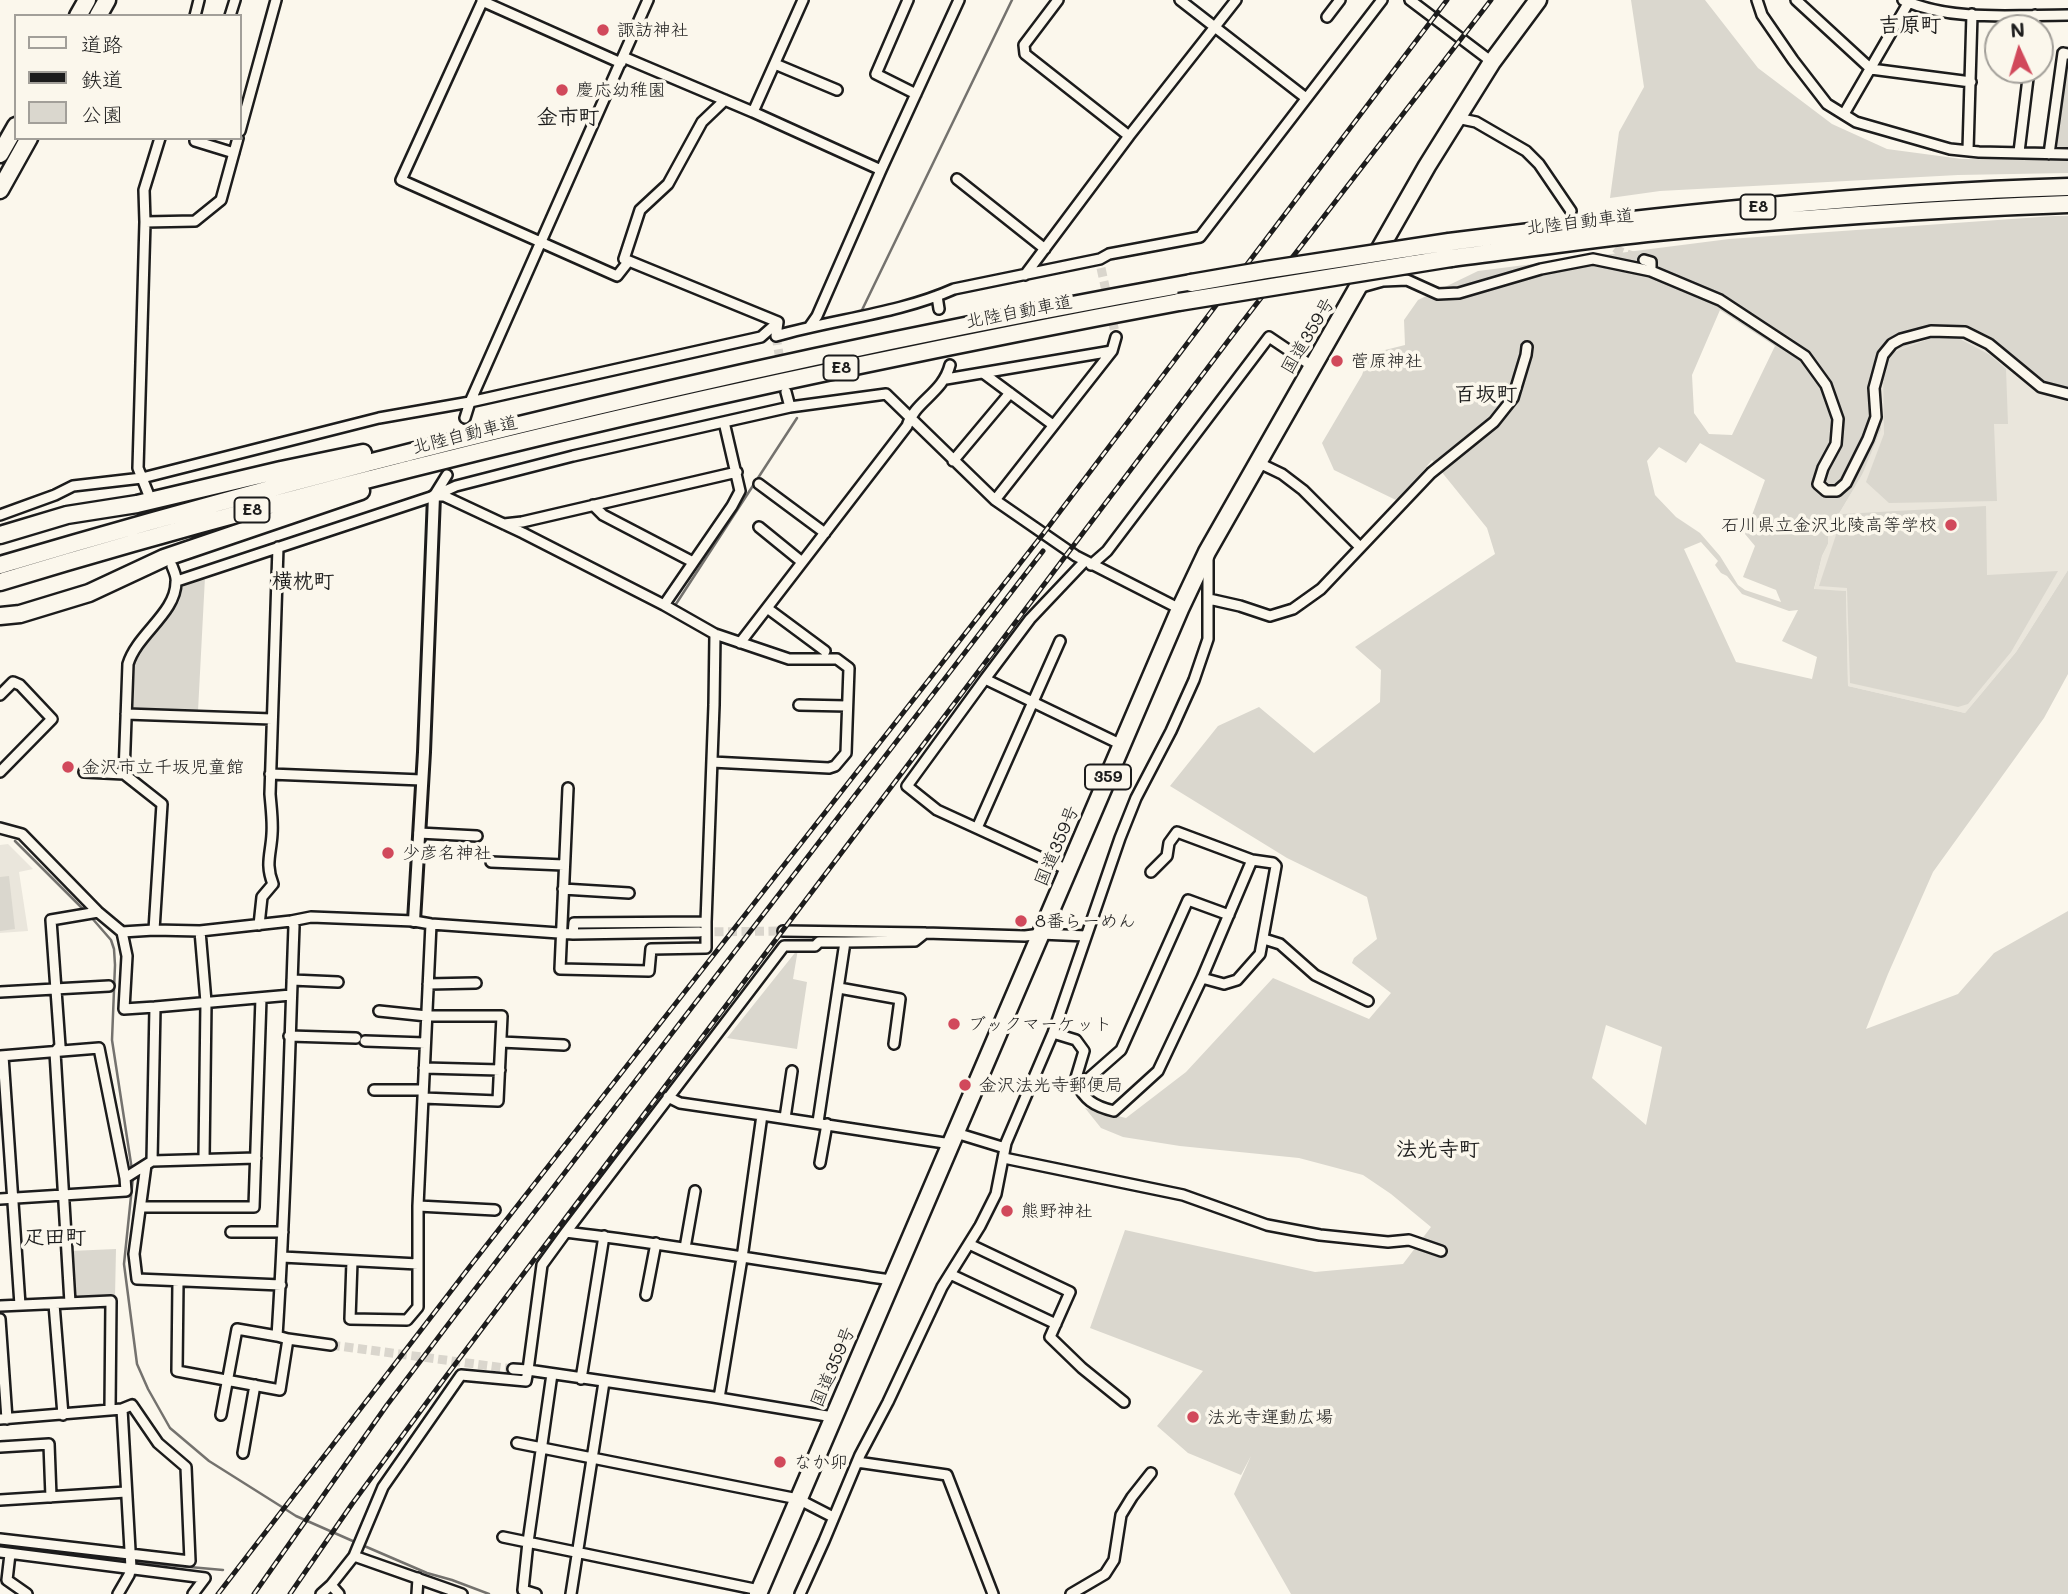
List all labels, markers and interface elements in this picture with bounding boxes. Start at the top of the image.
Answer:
district label: 吉原町 [1879,13,1941,39]
legend [14,14,242,140]
north arrow [1984,14,2054,84]
text: N [2010,17,2026,43]
place label: 諏訪神社 [617,19,689,41]
marker: 諏訪神社 [595,22,611,38]
text: 道路 [81,30,123,57]
text: 鉄道 [81,65,123,92]
place label: 慶応幼稚園 [576,79,666,101]
marker: 慶応幼稚園 [554,82,570,98]
text: 公園 [81,100,123,127]
district label: 金市町 [537,105,599,131]
road number: E8 [1740,195,1776,220]
street label: 北陸自動車道 [1525,205,1635,239]
street label: 北陸自動車道 [964,291,1074,333]
street label: 国道359号 [1277,294,1339,378]
place label: 菅原神社 [1351,350,1423,372]
marker: 菅原神社 [1329,353,1345,369]
road number: E8 [824,356,858,380]
district label: 百坂町 [1455,382,1517,408]
street label: 北陸自動車道 [410,411,520,459]
road number: E8 [234,498,270,523]
place label: 石川県立金沢北陵高等学校 [1721,514,1937,536]
marker: 石川県立金沢北陵高等学校 [1943,517,1959,533]
district label: 横枕町 [272,569,334,595]
place label: 金沢市立千坂児童館 [82,756,244,778]
marker: 金沢市立千坂児童館 [60,759,76,775]
road number: 359 [1085,764,1131,790]
street label: 国道359号 [1030,802,1084,890]
place label: 少彦名神社 [402,842,492,864]
marker: 少彦名神社 [380,845,396,861]
place label: 8番らーめん [1035,910,1136,932]
marker: 8番らーめん [1013,913,1029,929]
place label: ブックマーケット [968,1013,1112,1035]
marker: ブックマーケット [946,1016,962,1032]
place label: 金沢法光寺郵便局 [979,1074,1123,1096]
marker: 金沢法光寺郵便局 [957,1077,973,1093]
district label: 法光寺町 [1396,1137,1480,1163]
place label: 熊野神社 [1021,1200,1093,1222]
marker: 熊野神社 [999,1203,1015,1219]
district label: 疋田町 [24,1225,86,1251]
street label: 国道359号 [806,1323,860,1411]
place label: 法光寺運動広場 [1207,1406,1333,1428]
marker: 法光寺運動広場 [1185,1409,1201,1425]
place label: なか卯 [794,1451,848,1473]
marker: なか卯 [772,1454,788,1470]

